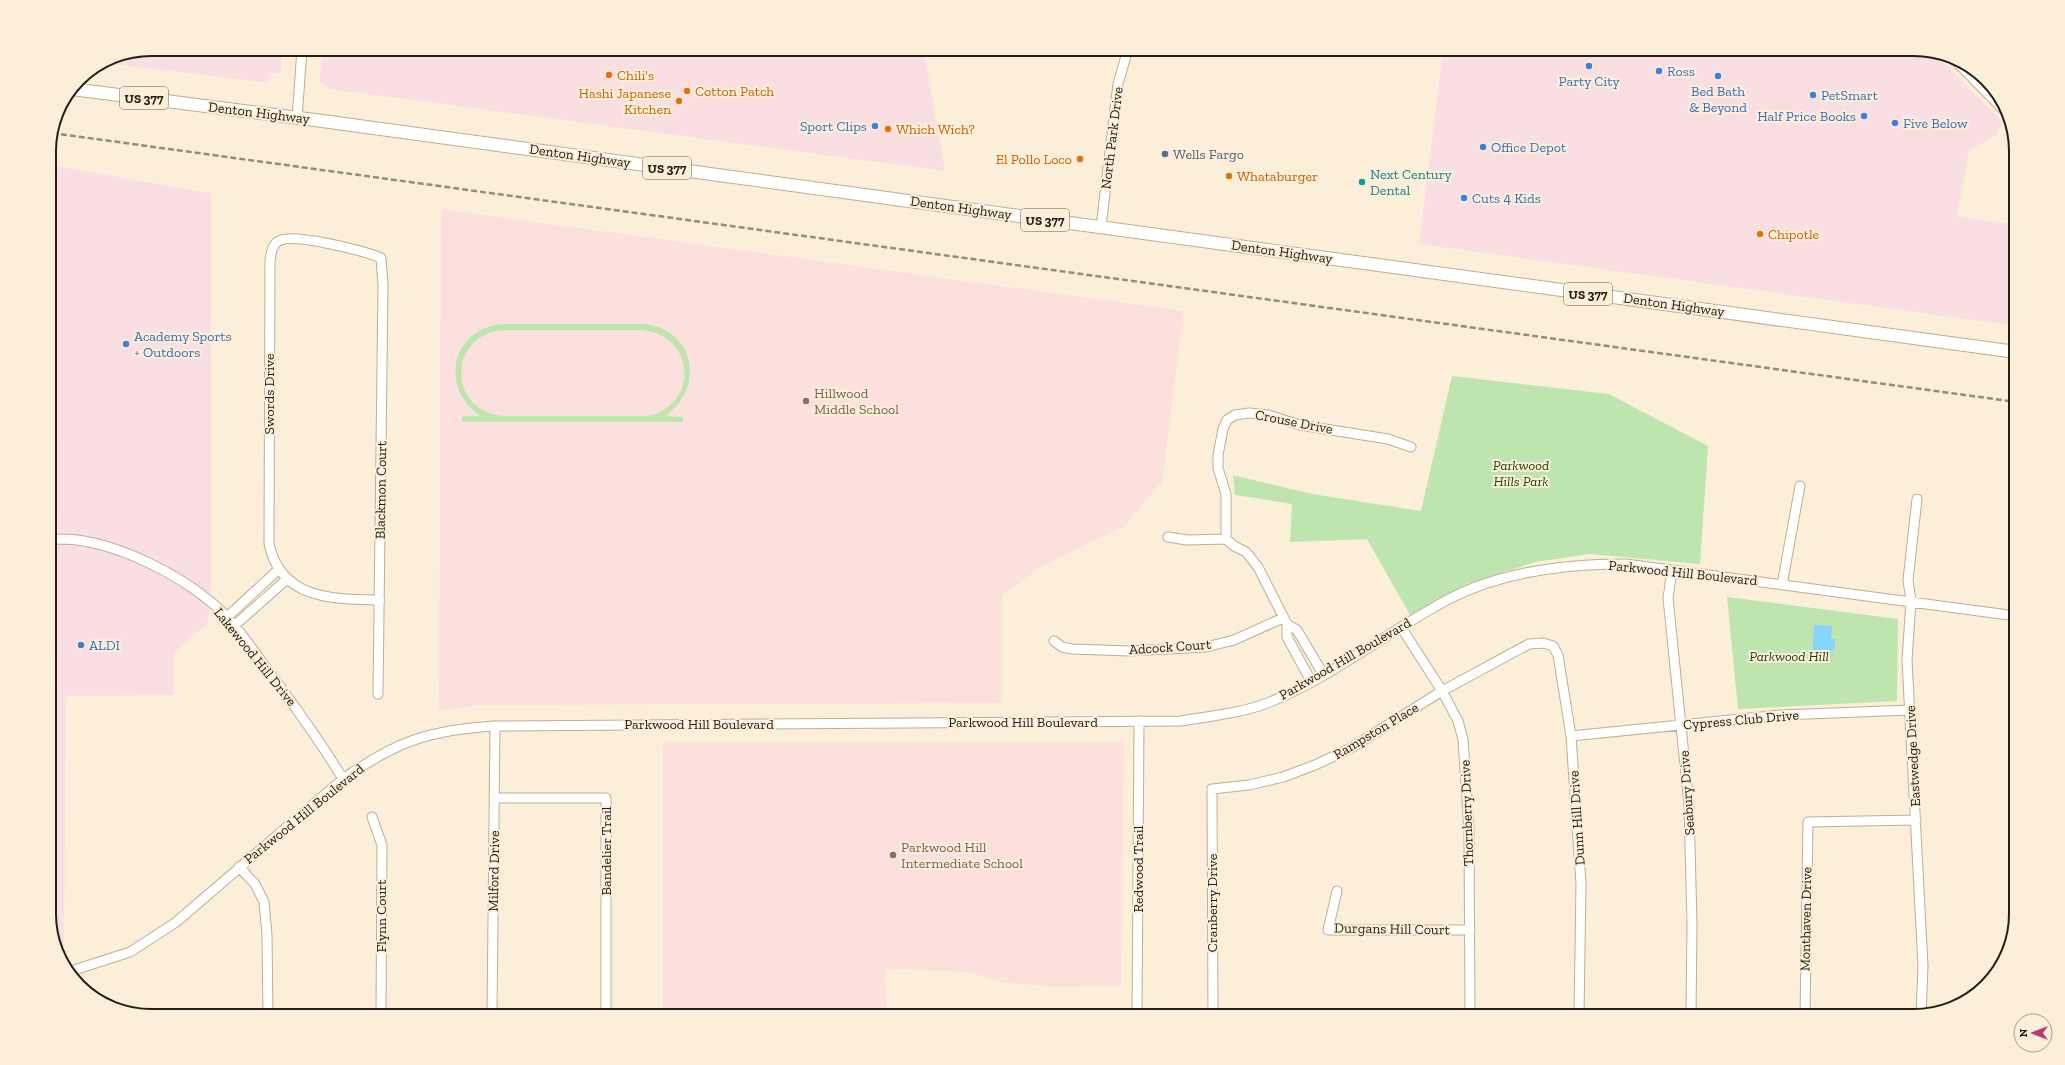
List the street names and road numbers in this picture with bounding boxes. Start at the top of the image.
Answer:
street label: North Park Drive [1097,85,1127,190]
road number: US 377 [120,87,168,109]
street label: Denton Highway [207,98,312,128]
street label: Denton Highway [528,140,633,172]
road number: US 377 [643,157,691,179]
street label: Denton Highway [909,192,1014,224]
road number: US 377 [1021,209,1069,231]
street label: Denton Highway [1230,236,1335,268]
road number: US 377 [1564,283,1612,305]
street label: Denton Highway [1622,289,1727,321]
street label: Swords Drive [261,353,278,434]
street label: Crouse Drive [1254,406,1335,438]
street label: Blackmon Court [372,440,390,539]
street label: Parkwood Hill Boulevard [1608,557,1759,589]
street label: Lakewood Hill Drive [210,604,300,710]
street label: Parkwood Hill Boulevard [1276,614,1414,704]
street label: Adcock Court [1128,636,1212,658]
street label: Rampston Place [1330,699,1422,763]
street label: Eastwedge Drive [1902,704,1924,807]
street label: Cypress Club Drive [1682,706,1800,734]
street label: Parkwood Hill Boulevard [948,714,1098,731]
street label: Parkwood Hill Boulevard [624,716,774,733]
street label: Seabury Drive [1676,750,1698,836]
street label: Thornberry Drive [1457,759,1477,866]
street label: Parkwood Hill Boulevard [240,760,368,868]
street label: Dunn Hill Drive [1565,770,1589,866]
street label: Bandelier Trail [598,806,615,896]
street label: Redwood Trail [1130,825,1147,912]
street label: Milford Drive [485,830,503,912]
street label: Cranberry Drive [1204,853,1221,952]
street label: Monthaven Drive [1797,866,1815,971]
street label: Flynn Court [373,879,390,952]
street label: Durgans Hill Court [1334,919,1451,939]

